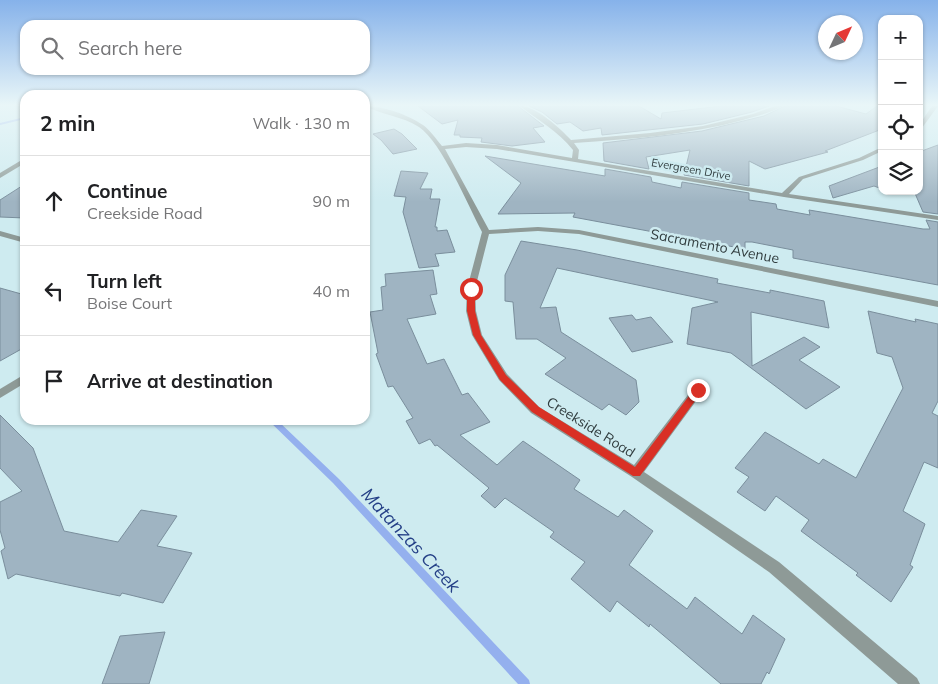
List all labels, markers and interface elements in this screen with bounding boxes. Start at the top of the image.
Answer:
north arrow [818,15,863,60]
map controls [878,15,923,195]
button: + [878,15,923,60]
search box [20,20,370,75]
icon: search [38,34,66,62]
text: Search here [78,36,182,60]
button: − [878,60,923,105]
button: locate [878,105,923,150]
text: 2 min [40,110,95,136]
text: Walk · 130 m [252,113,350,133]
button: layers [878,150,923,195]
street label: Evergreen Drive [650,155,732,183]
text: Continue [87,179,167,203]
icon: ahead [40,187,68,215]
text: 90 m [313,191,350,211]
text: Creekside Road [87,203,203,223]
street label: Sacramento Avenue [649,225,781,267]
text: Turn left [87,269,162,293]
icon: left [40,277,68,305]
route start [460,278,483,301]
text: 40 m [313,281,350,301]
text: Boise Court [87,293,172,313]
icon: arrive [40,367,68,395]
text: Arrive at destination [87,369,273,393]
route end [687,379,710,402]
street label: Creekside Road [543,393,639,461]
water label: Matanzas Creek [357,483,466,598]

